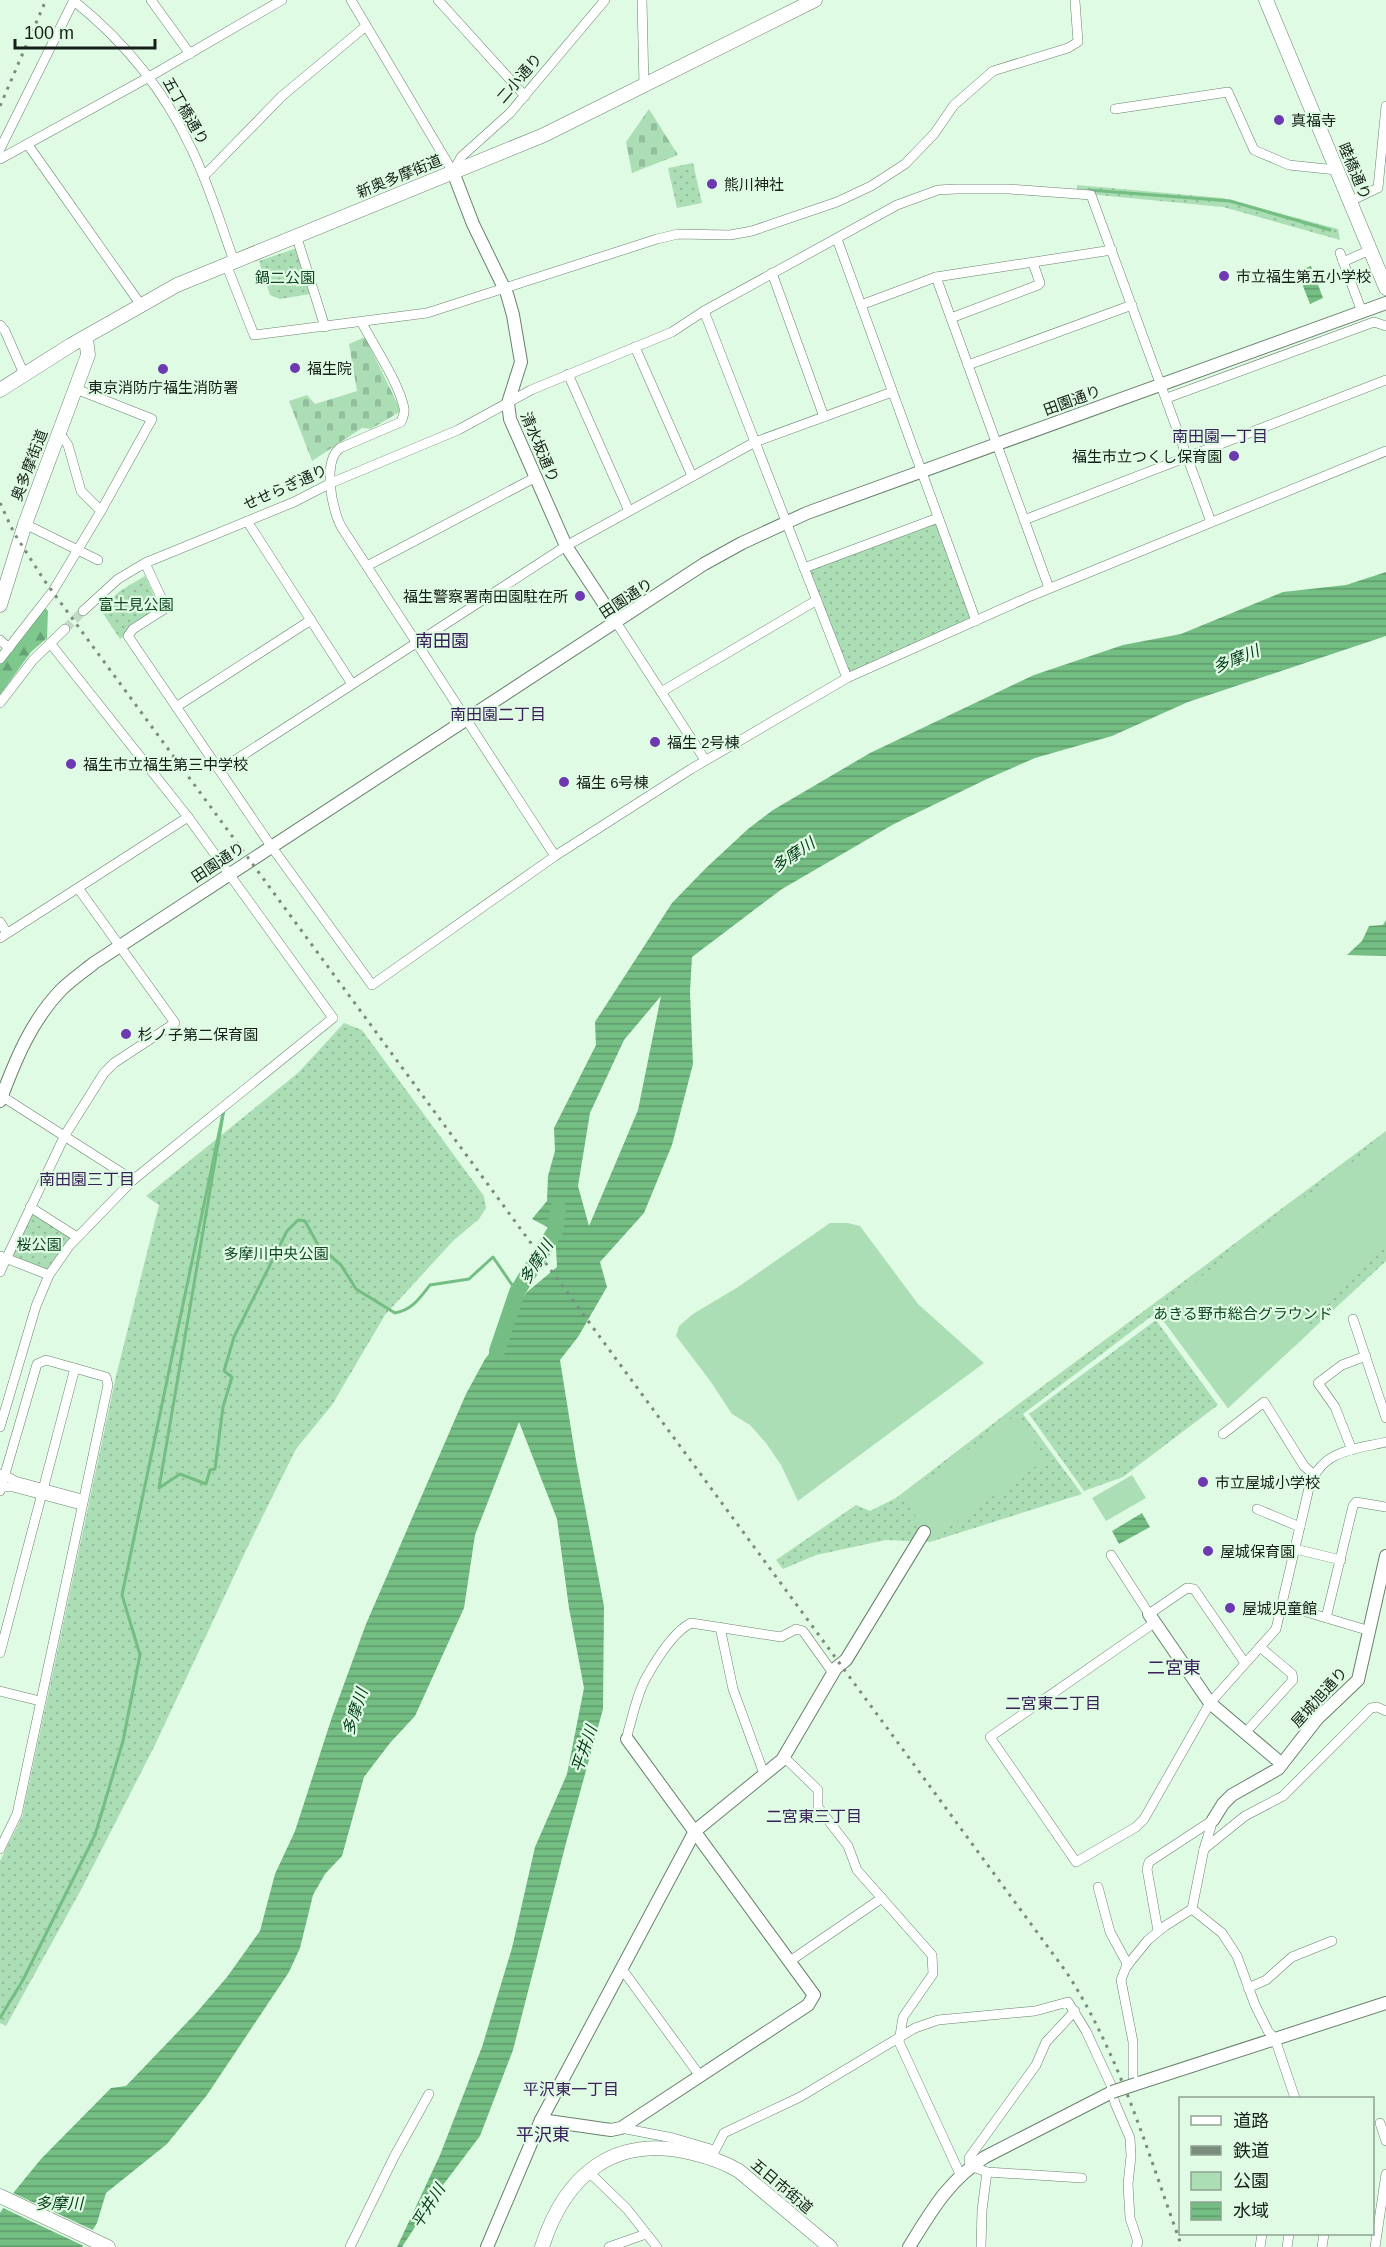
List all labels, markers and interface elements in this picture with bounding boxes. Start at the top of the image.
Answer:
scale bar [15,12,154,50]
text: 100 m [24,23,74,43]
street label: 二小通り [493,50,545,106]
street label: 五丁橋通り [160,74,212,148]
place label: 真福寺 [1291,112,1336,129]
marker: 真福寺 [1272,113,1286,127]
street label: 睦橋通り [1335,140,1375,202]
street label: 新奥多摩街道 [354,151,444,201]
place label: 熊川神社 [724,176,784,193]
marker: 熊川神社 [705,177,719,191]
place label: 市立福生第五小学校 [1236,268,1371,285]
park label: 鍋二公園 [255,269,315,286]
marker: 市立福生第五小学校 [1217,269,1231,283]
place label: 福生院 [307,360,352,377]
marker: 福生院 [288,361,302,375]
marker: 東京消防庁福生消防署 [156,362,170,376]
place label: 東京消防庁福生消防署 [88,379,238,396]
street label: 田園通り [1041,382,1103,418]
street label: 清水坂通り [518,409,562,485]
street label: 奥多摩街道 [8,427,50,503]
district label: 南田園一丁目 [1172,428,1268,445]
place label: 福生市立つくし保育園 [1072,448,1222,465]
marker: 福生市立つくし保育園 [1227,449,1241,463]
street label: せせらぎ通り [240,461,330,513]
street label: 田園通り [596,575,656,621]
place label: 福生警察署南田園駐在所 [403,588,568,605]
marker: 福生警察署南田園駐在所 [573,589,587,603]
park label: 富士見公園 [98,596,174,613]
district label: 南田園 [415,631,469,651]
water label: 多摩川 [1211,641,1263,676]
district label: 南田園二丁目 [450,706,546,723]
place label: 福生 2号棟 [667,734,740,751]
marker: 福生 2号棟 [648,735,662,749]
place label: 福生市立福生第三中学校 [83,756,248,773]
marker: 福生市立福生第三中学校 [64,757,78,771]
place label: 福生 6号棟 [576,774,649,791]
marker: 福生 6号棟 [557,775,571,789]
water label: 多摩川 [768,833,819,875]
street label: 田園通り [188,839,248,885]
place label: 杉ノ子第二保育園 [138,1026,258,1043]
marker: 杉ノ子第二保育園 [119,1027,133,1041]
district label: 南田園三丁目 [39,1171,135,1188]
water label: 多摩川 [516,1235,557,1287]
park label: 桜公園 [16,1236,62,1253]
park label: 多摩川中央公園 [223,1245,329,1262]
park label: あきる野市総合グラウンド [1153,1305,1333,1322]
place label: 市立屋城小学校 [1215,1474,1320,1491]
marker: 市立屋城小学校 [1196,1475,1210,1489]
place label: 屋城保育園 [1220,1543,1295,1560]
marker: 屋城保育園 [1201,1544,1215,1558]
place label: 屋城児童館 [1242,1600,1317,1617]
marker: 屋城児童館 [1223,1601,1237,1615]
district label: 二宮東 [1147,1658,1201,1678]
street label: 屋城旭通り [1288,1663,1350,1731]
water label: 多摩川 [339,1685,371,1737]
district label: 二宮東二丁目 [1005,1695,1101,1712]
water label: 平井川 [568,1722,600,1774]
district label: 二宮東三丁目 [766,1808,862,1825]
district label: 平沢東一丁目 [523,2081,619,2098]
legend [1179,2097,1374,2235]
text: 道路 [1233,2111,1269,2131]
district label: 平沢東 [516,2125,570,2145]
text: 鉄道 [1233,2141,1269,2161]
street label: 五日市街道 [748,2155,816,2217]
text: 公園 [1233,2171,1269,2191]
water label: 平井川 [408,2179,449,2231]
water label: 多摩川 [35,2195,85,2212]
text: 水域 [1233,2201,1269,2221]

